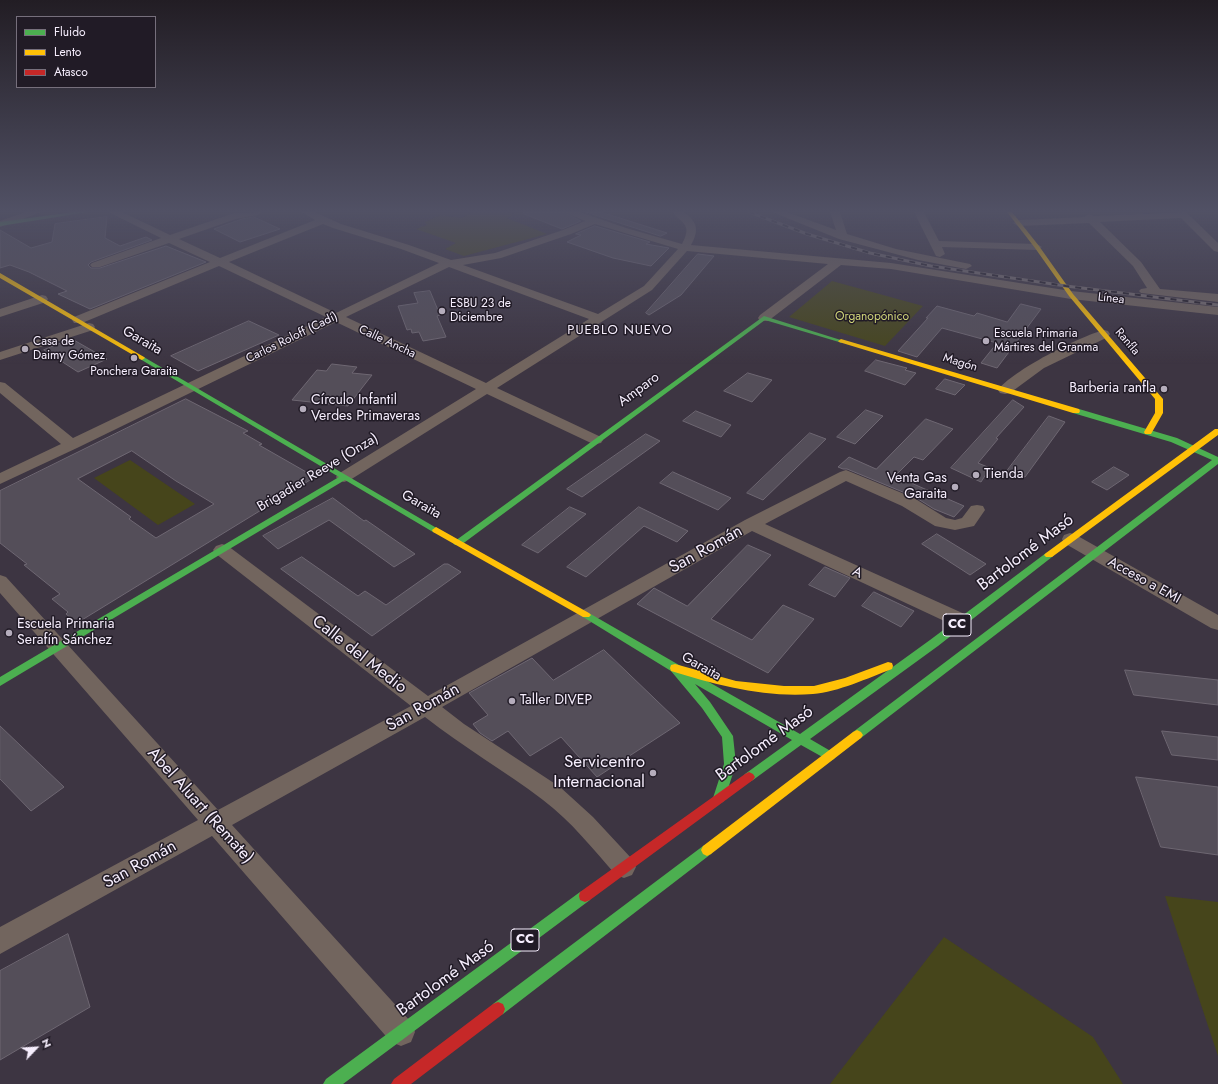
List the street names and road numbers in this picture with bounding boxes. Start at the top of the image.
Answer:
street label: Línea [1097,290,1125,308]
street label: Carlos Roloff (Cadí) [244,310,340,366]
street label: Garaita [119,323,165,359]
street label: Calle Ancha [356,323,418,361]
street label: Ranfla [1111,326,1143,358]
street label: Magón [941,351,979,375]
street label: Amparo [615,369,663,411]
street label: Brigadier Reeve (Onza) [254,430,382,516]
street label: Garaita [398,487,444,523]
street label: Bartolomé Masó [974,510,1078,596]
street label: San Román [666,522,746,578]
street label: Acceso a EMI [1105,554,1183,608]
street label: A [849,563,865,583]
street label: Calle del Medio [307,612,411,698]
road number: CC [943,614,971,636]
street label: Garaita [678,649,724,685]
street label: San Román [383,680,463,736]
street label: Bartolomé Masó [712,702,818,786]
street label: Abel Aluart (Remate) [143,744,257,868]
street label: San Román [100,837,180,893]
road number: CC [511,929,539,951]
street label: Bartolomé Masó [393,937,499,1021]

